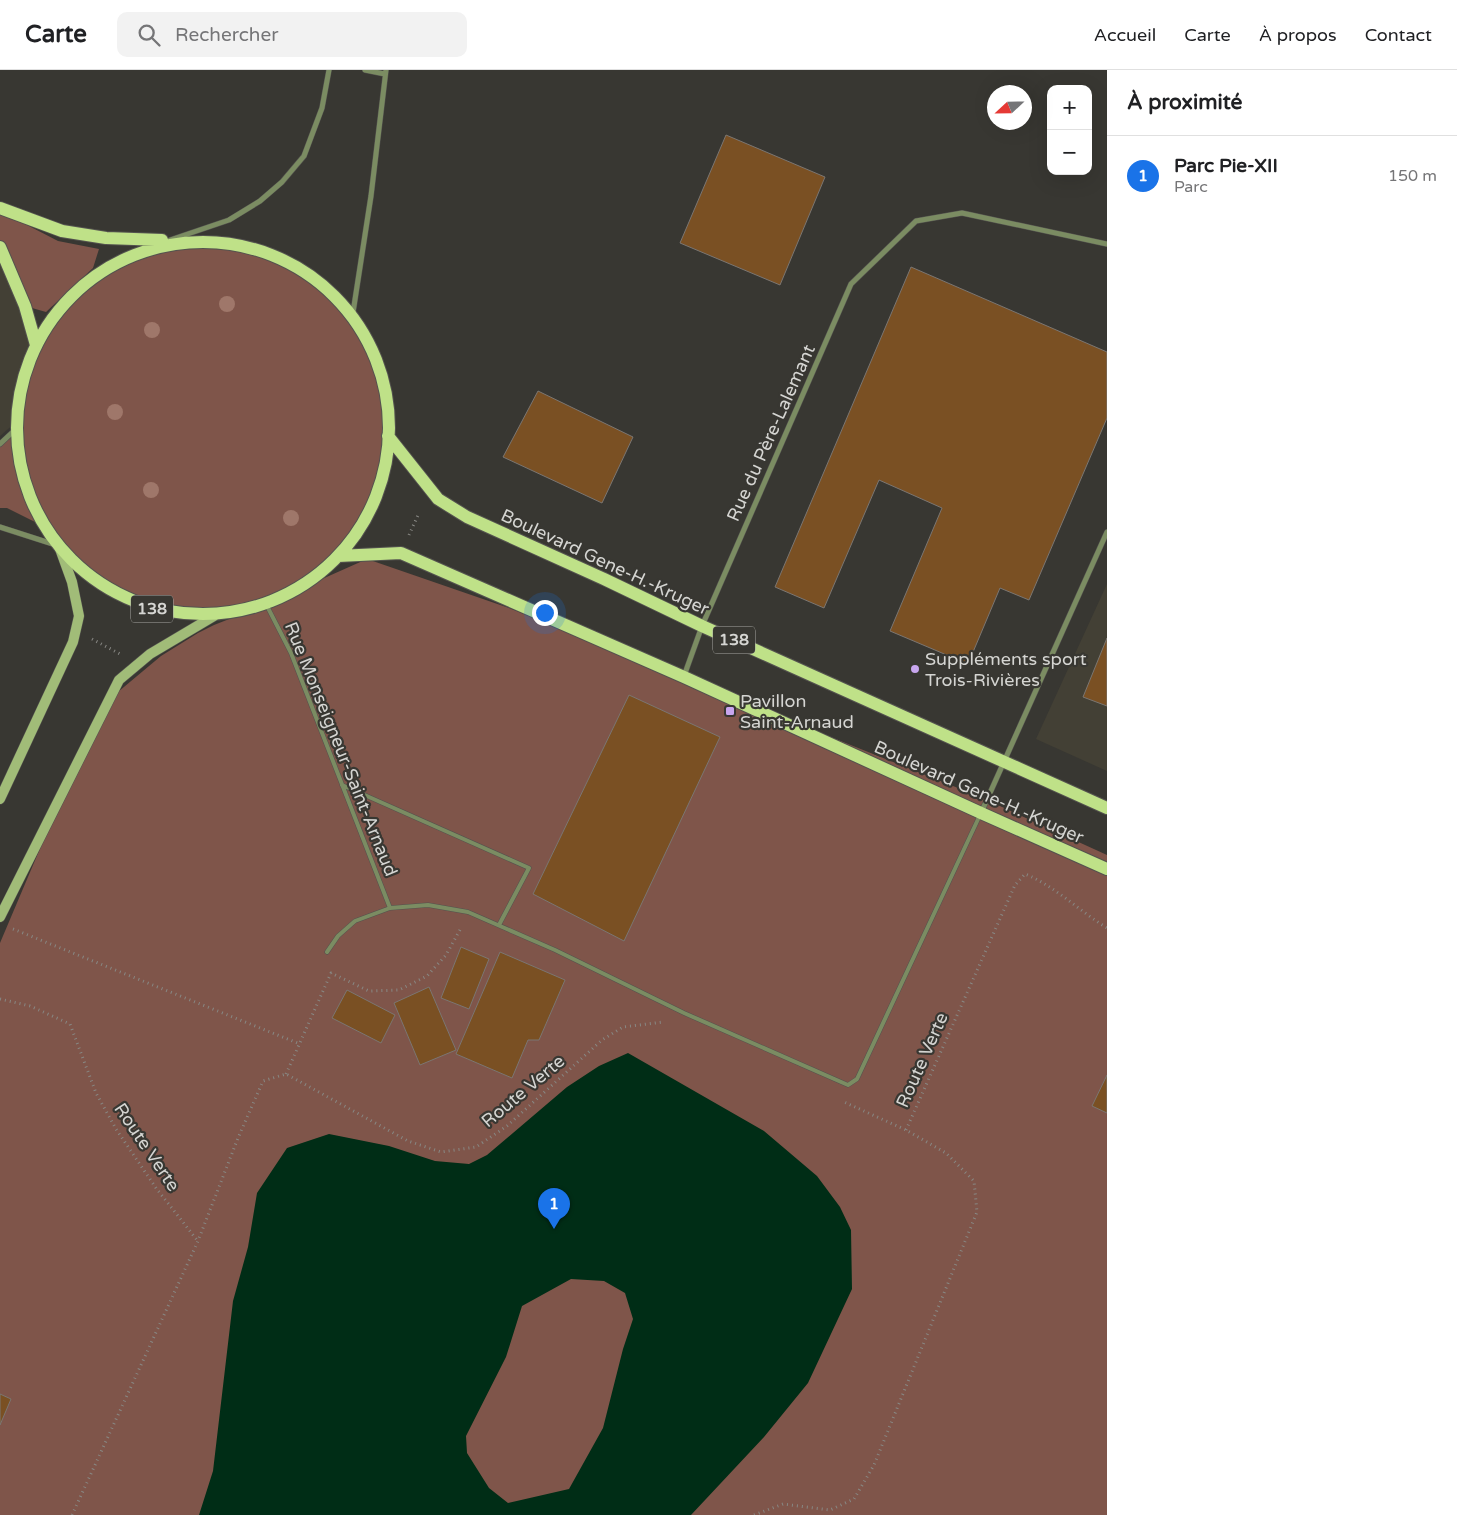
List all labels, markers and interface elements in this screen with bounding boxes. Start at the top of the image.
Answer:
search box [117,12,467,57]
text: Carte [25,20,87,49]
icon: search [135,21,163,49]
text: Rechercher [175,24,278,46]
text: Accueil [1094,24,1156,46]
text: Carte [1184,24,1231,46]
text: À propos [1259,24,1337,46]
text: Contact [1365,24,1432,46]
north arrow [987,85,1032,130]
map controls [1047,85,1092,175]
button: + [1047,85,1092,130]
text: À proximité [1127,90,1242,115]
button: − [1047,130,1092,175]
text: Parc Pie-XII [1174,155,1278,177]
text: 1 [1138,166,1148,186]
text: 150 m [1388,166,1437,186]
text: Parc [1174,177,1208,197]
street label: Rue du Père-Lalemant [722,341,820,525]
street label: Boulevard Gene-H.-Kruger [497,504,713,620]
road number: 138 [131,596,173,622]
your location [532,600,558,626]
street label: Rue Monseigneur-Saint-Arnaud [280,619,402,879]
road number: 138 [713,626,755,654]
place label: Suppléments sport Trois-Rivières [925,648,1087,691]
marker: Suppléments sport Trois-Rivières [909,663,921,675]
place label: Pavillon Saint-Arnaud [740,690,854,733]
marker: Pavillon Saint-Arnaud [724,705,736,717]
street label: Boulevard Gene-H.-Kruger [871,736,1087,848]
street label: Route Verte [891,1009,953,1111]
street label: Route Verte [477,1050,569,1132]
street label: Route Verte [109,1099,185,1195]
pin: 1 [538,1188,570,1229]

